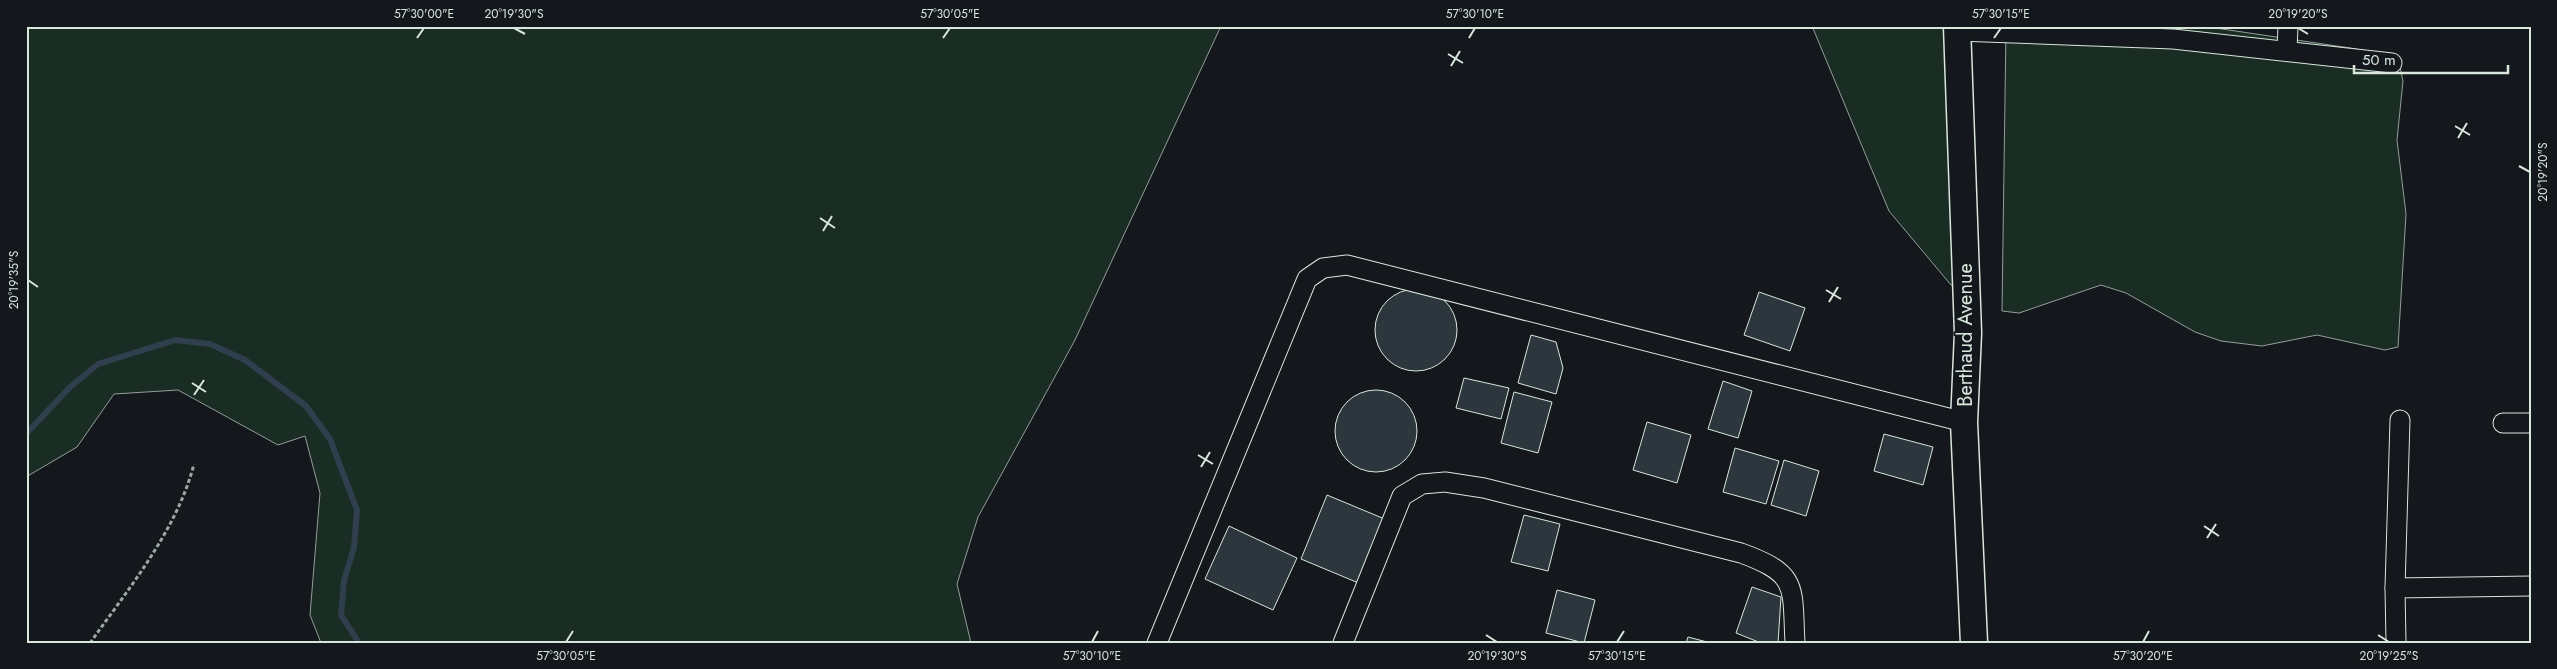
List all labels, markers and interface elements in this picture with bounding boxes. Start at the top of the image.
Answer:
text: 57°30'00"E [394,5,454,23]
text: 20°19'30"S [484,5,544,23]
text: 57°30'05"E [920,5,980,23]
text: 57°30'10"E [1446,5,1504,23]
text: 57°30'15"E [1972,5,2030,23]
text: 20°19'20"S [2268,5,2328,23]
scale bar [2354,42,2508,74]
text: 50 m [2362,49,2396,71]
text: 20°19'20"S [2534,142,2552,202]
text: 20°19'35"S [5,250,23,309]
street label: Berthaud Avenue [1951,263,1980,407]
text: 57°30'05"E [536,647,596,665]
text: 57°30'10"E [1063,647,1121,665]
text: 20°19'30"S [1467,647,1527,665]
text: 57°30'15"E [1588,647,1646,665]
text: 57°30'20"E [2113,647,2173,665]
text: 20°19'25"S [2360,647,2419,665]

